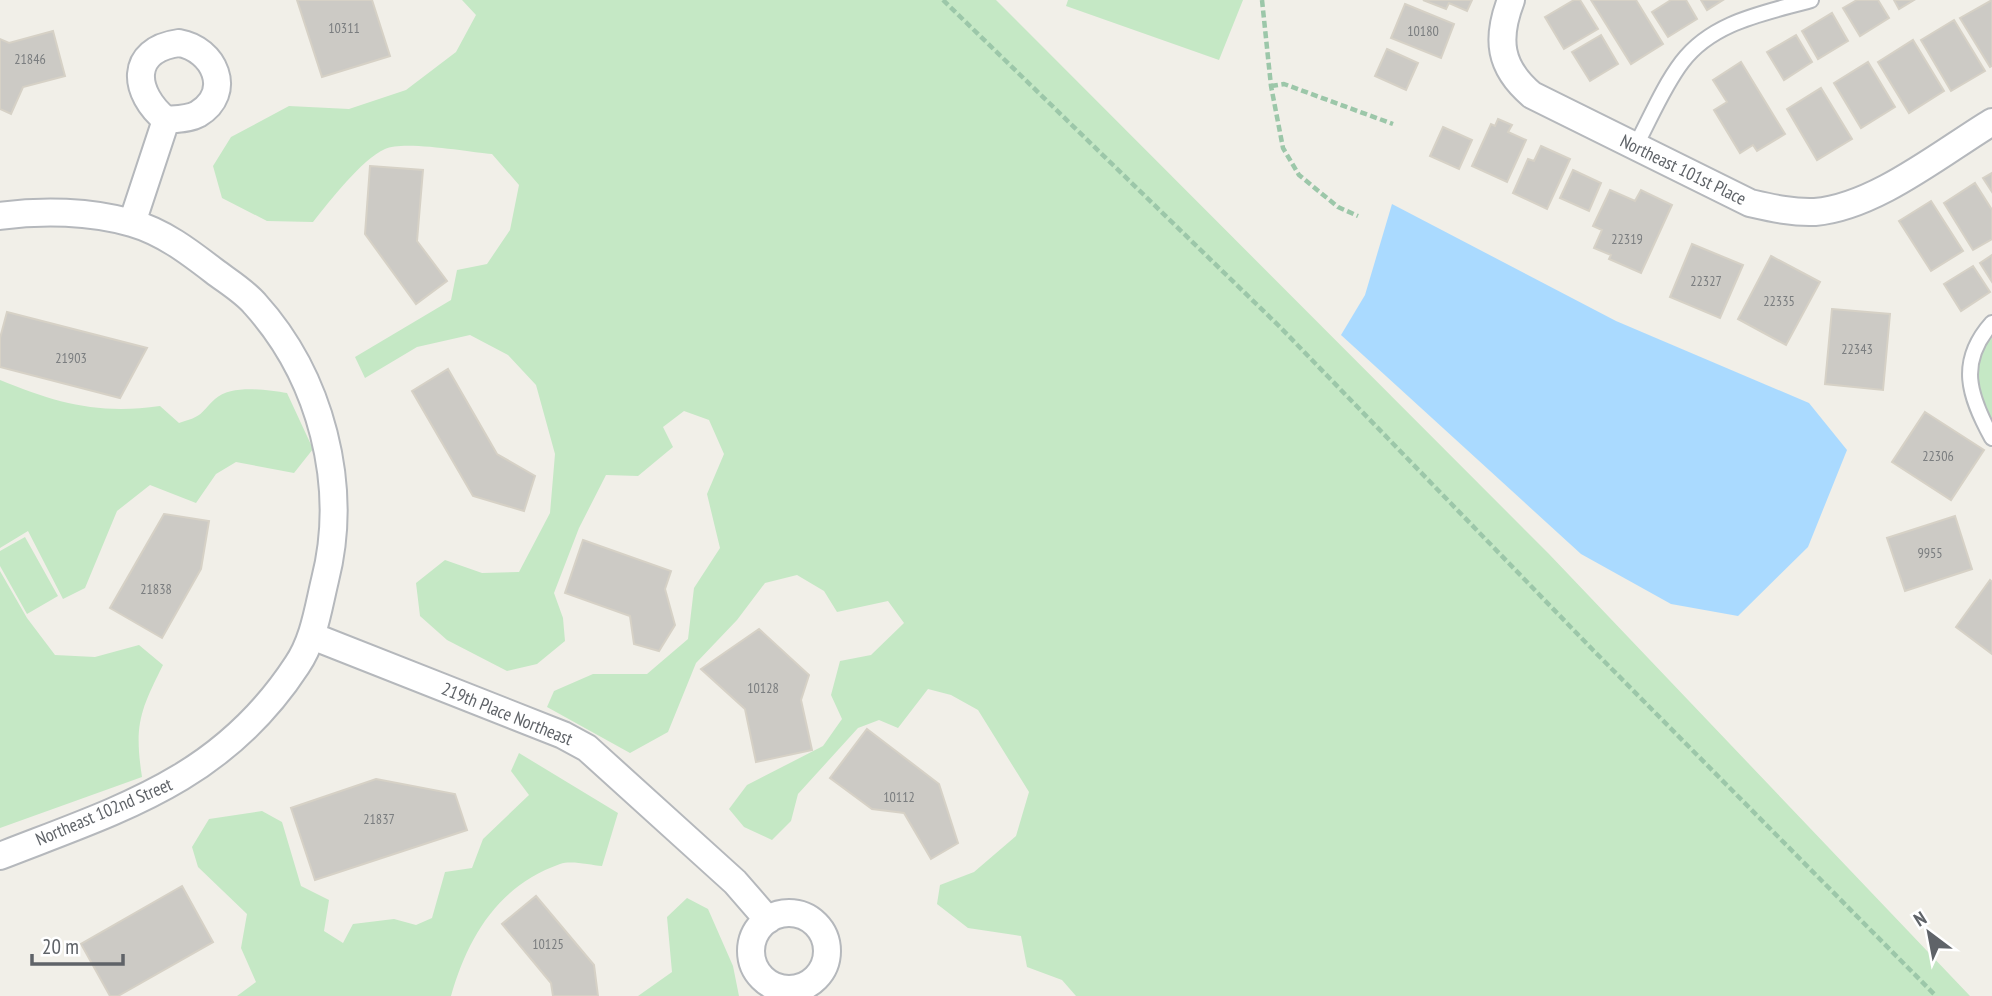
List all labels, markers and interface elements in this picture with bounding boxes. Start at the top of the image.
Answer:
house number: 10311 [328,19,360,37]
house number: 10180 [1407,22,1439,40]
house number: 21846 [14,50,46,68]
street label: Northeast 101st Place [1616,129,1750,210]
house number: 22319 [1611,230,1643,248]
house number: 22327 [1690,272,1722,290]
house number: 22335 [1763,292,1795,310]
house number: 22343 [1841,340,1873,358]
house number: 21903 [55,349,87,367]
house number: 22306 [1922,447,1954,465]
house number: 9955 [1917,544,1943,562]
house number: 21838 [140,580,172,598]
street label: 219th Place Northeast [438,677,576,750]
house number: 10128 [747,679,779,697]
street label: Northeast 102nd Street [32,772,176,851]
house number: 10112 [883,788,915,806]
house number: 21837 [363,810,395,828]
north arrow [1894,898,1964,968]
text: N [1909,906,1931,931]
scale bar [32,922,122,966]
text: 20 m [42,933,79,960]
house number: 10125 [532,935,564,953]

